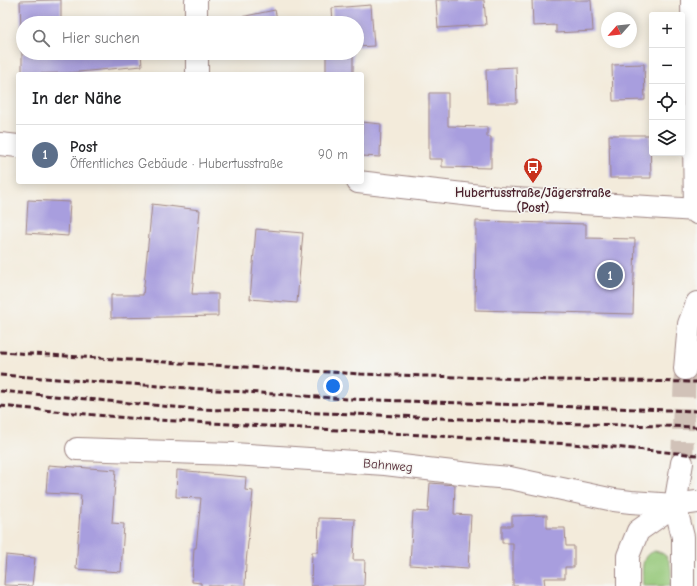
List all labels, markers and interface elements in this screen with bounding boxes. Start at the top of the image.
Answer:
north arrow [601,12,637,48]
map controls [649,12,685,156]
button: + [649,12,685,48]
search box [16,16,364,60]
icon: search [30,27,52,49]
text: Hier suchen [62,29,140,47]
button: − [649,48,685,84]
button: locate [649,84,685,120]
text: In der Nähe [32,89,121,108]
button: layers [649,120,685,156]
text: Post [70,138,97,156]
text: 1 [42,147,48,162]
text: 90 m [318,147,348,162]
text: Öffentliches Gebäude · Hubertusstraße [70,156,283,171]
bus stop icon: Hubertusstraße/Jägerstraße (Post) [522,156,544,184]
place label: Hubertusstraße/Jägerstraße (Post) [455,185,612,215]
pin: 1 [597,260,623,290]
your location [323,376,343,396]
street label: Bahnweg [363,455,413,475]

